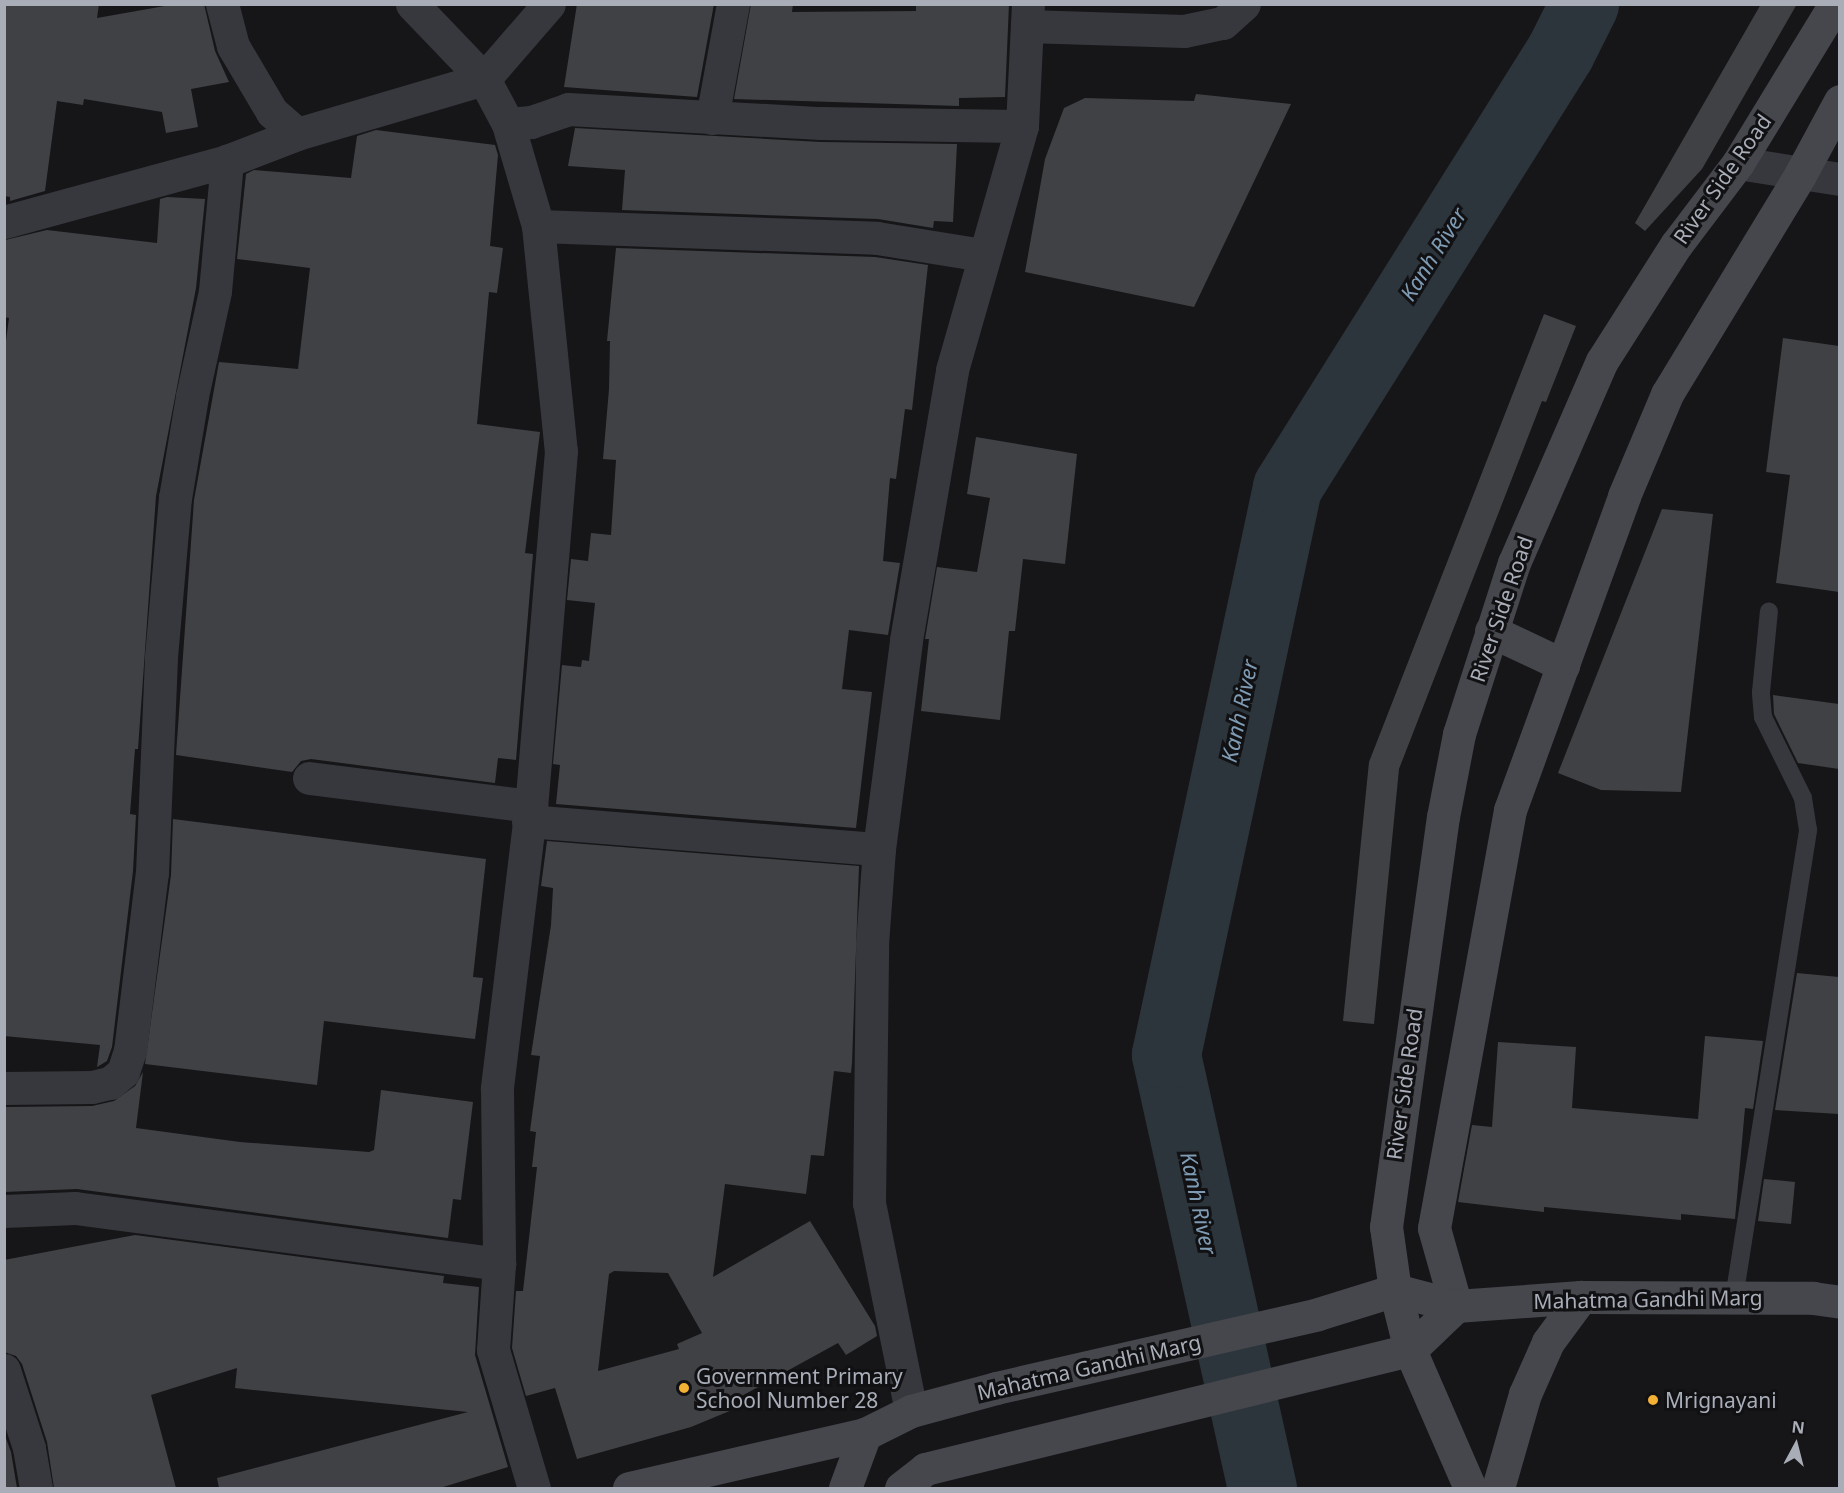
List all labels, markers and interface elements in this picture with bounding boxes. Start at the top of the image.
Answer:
street label: River Side Road [1668,109,1776,249]
water label: Kanh River [1394,203,1472,305]
street label: River Side Road [1464,533,1538,685]
water label: Kanh River [1215,657,1263,765]
street label: River Side Road [1381,1007,1427,1161]
water label: Kanh River [1175,1149,1223,1257]
street label: Mahatma Gandhi Marg [1533,1284,1763,1314]
street label: Mahatma Gandhi Marg [975,1329,1203,1405]
place label: Government Primary School Number 28 [696,1363,903,1413]
marker: Government Primary School Number 28 [677,1381,691,1395]
place label: Mrignayani [1665,1387,1777,1413]
marker: Mrignayani [1646,1393,1660,1407]
north arrow [1766,1415,1826,1475]
text: N [1790,1415,1806,1439]

